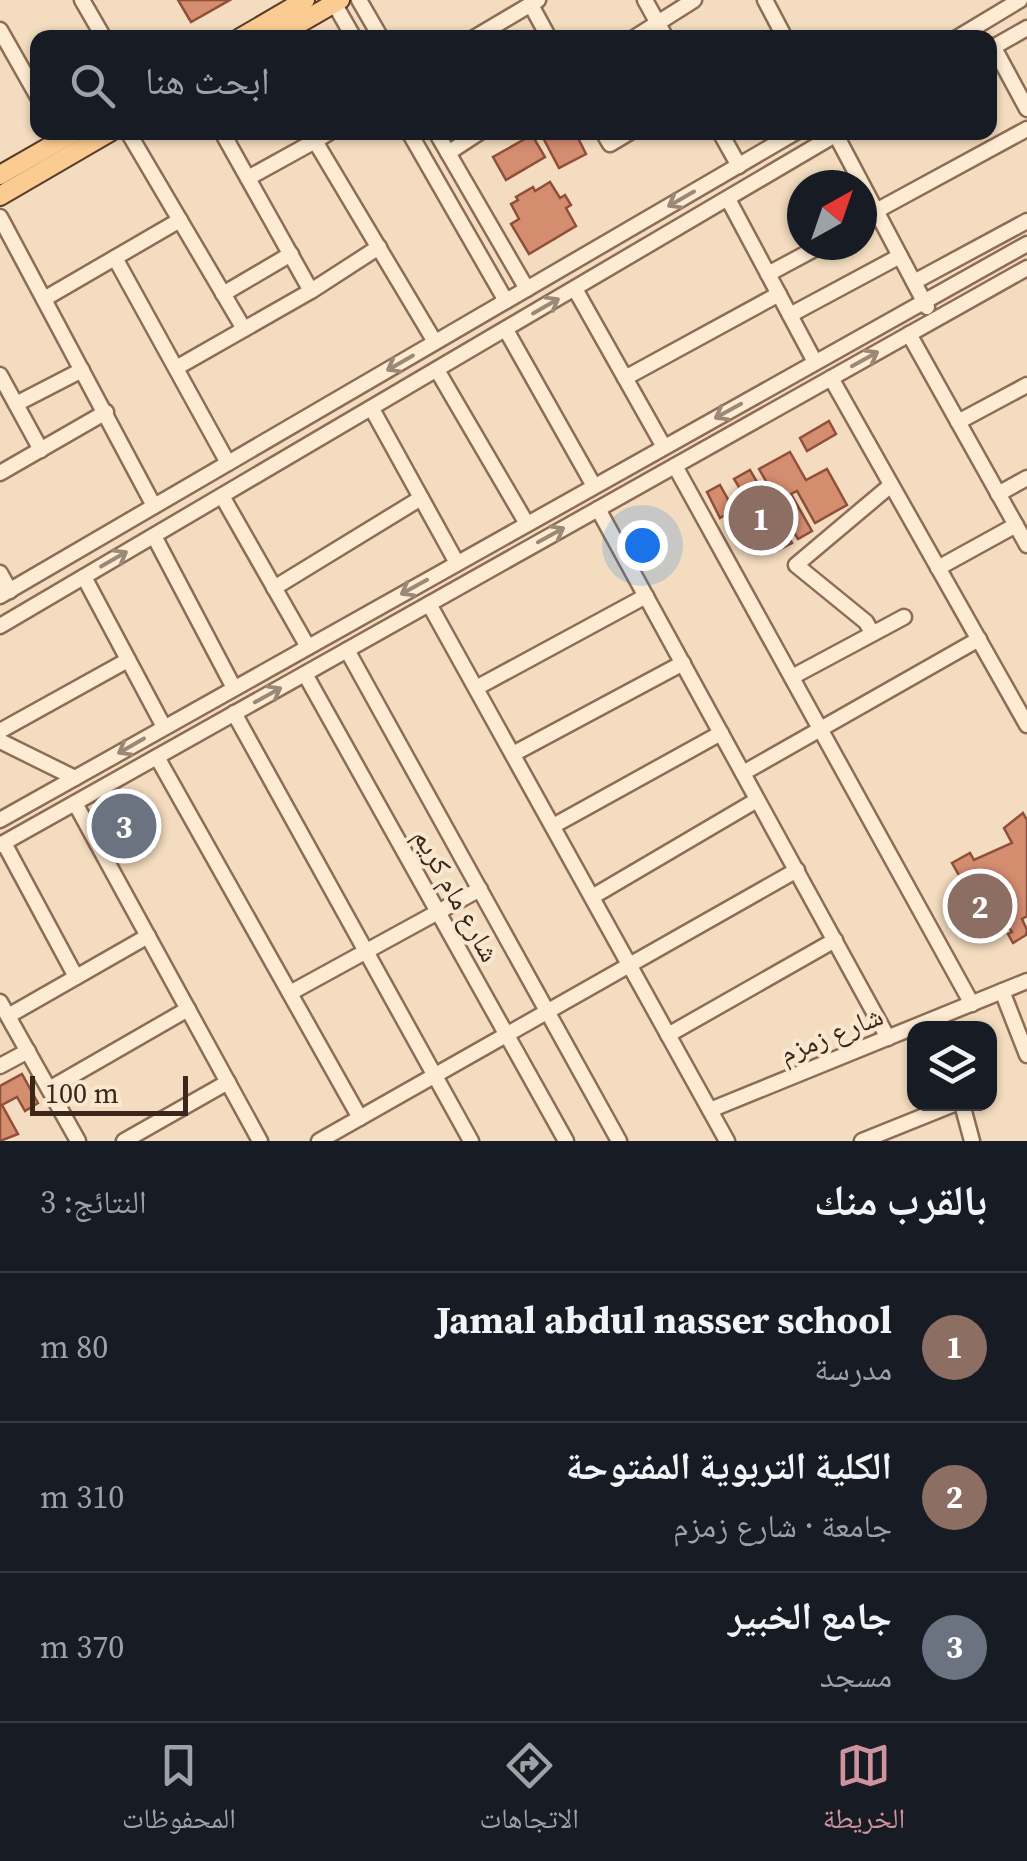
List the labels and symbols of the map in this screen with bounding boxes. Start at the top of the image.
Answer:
north arrow [787,170,877,260]
one-way arrow [667,189,696,209]
one-way arrow [531,296,560,316]
one-way arrow [850,348,879,368]
one-way arrow [387,353,415,373]
one-way arrow [714,402,743,422]
pin: 1 [728,480,794,556]
your location [617,520,668,571]
one-way arrow [536,525,566,545]
one-way arrow [99,549,128,569]
one-way arrow [400,578,429,598]
one-way arrow [253,684,282,704]
one-way arrow [116,737,146,757]
pin: 3 [92,788,156,864]
street label: شارع مام كريم [405,821,509,969]
pin: 2 [948,868,1012,944]
street label: شارع زمزم [774,996,888,1072]
scale bar [30,1071,188,1116]

